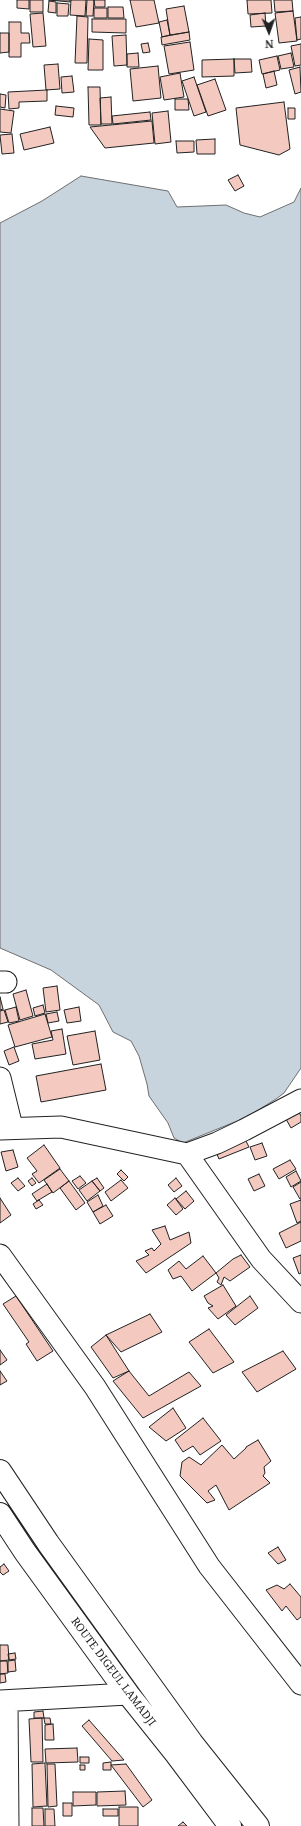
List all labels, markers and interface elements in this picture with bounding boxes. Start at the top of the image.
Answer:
north arrow [249,12,289,52]
text: N [265,37,274,52]
street label: ROUTE DIGEUL LAMADJI [68,1615,158,1729]

